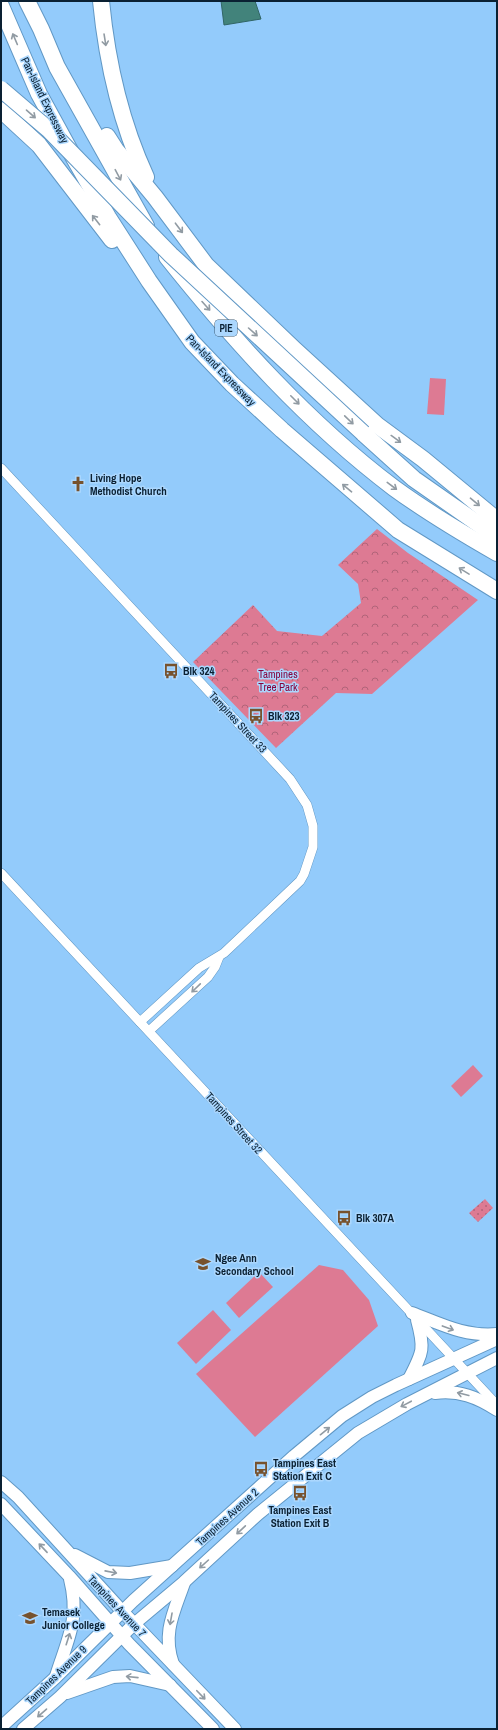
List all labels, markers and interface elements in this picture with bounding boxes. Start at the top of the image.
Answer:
one-way arrow [11,33,18,45]
one-way arrow [101,33,109,46]
street label: Pan-Island Expressway [18,55,72,146]
one-way arrow [25,110,36,119]
one-way arrow [115,169,122,181]
one-way arrow [92,214,100,225]
one-way arrow [174,222,183,233]
one-way arrow [201,300,210,310]
road number: PIE [215,320,237,336]
one-way arrow [248,328,259,337]
street label: Pan-Island Expressway [183,331,259,409]
one-way arrow [290,395,300,405]
one-way arrow [344,415,354,425]
one-way arrow [391,435,402,444]
place label: Living Hope Methodist Church [90,471,167,498]
church icon: Living Hope Methodist Church [69,475,87,493]
one-way arrow [387,482,398,491]
one-way arrow [341,483,352,492]
one-way arrow [469,498,480,507]
one-way arrow [459,567,470,575]
bus stop icon: Blk 324 [162,662,180,680]
place label: Blk 324 [183,664,215,678]
park label: Tampines Tree Park [258,667,298,694]
street label: Tampines Street 33 [206,689,270,755]
bus stop icon: Blk 323 [247,707,265,725]
place label: Blk 323 [268,709,300,723]
one-way arrow [191,983,201,993]
street label: Tampines Street 32 [203,1089,265,1157]
bus stop icon: Blk 307A [335,1209,353,1227]
place label: Blk 307A [356,1211,395,1225]
place label: Ngee Ann Secondary School [215,1251,294,1278]
school or university icon: Ngee Ann Secondary School [194,1255,212,1273]
one-way arrow [442,1325,455,1332]
one-way arrow [457,1390,470,1397]
one-way arrow [401,1401,413,1408]
one-way arrow [319,1426,330,1435]
place label: Tampines East Station Exit C [273,1456,336,1483]
bus stop icon: Tampines East Station Exit C [252,1460,270,1478]
bus stop icon: Tampines East Station Exit B [291,1484,309,1502]
street label: Tampines Avenue 2 [193,1485,261,1549]
place label: Tampines East Station Exit B [268,1503,332,1530]
one-way arrow [236,1526,246,1535]
one-way arrow [38,1543,48,1553]
one-way arrow [199,1560,209,1569]
one-way arrow [104,1568,117,1576]
street label: Tampines Avenue 7 [85,1572,149,1640]
place label: Temasek Junior College [42,1605,105,1632]
school or university icon: Temasek Junior College [21,1609,39,1627]
one-way arrow [167,1612,175,1625]
one-way arrow [65,1633,72,1646]
street label: Tampines Avenue 9 [23,1642,89,1708]
one-way arrow [126,1674,139,1681]
one-way arrow [196,1690,206,1700]
one-way arrow [36,1708,47,1717]

